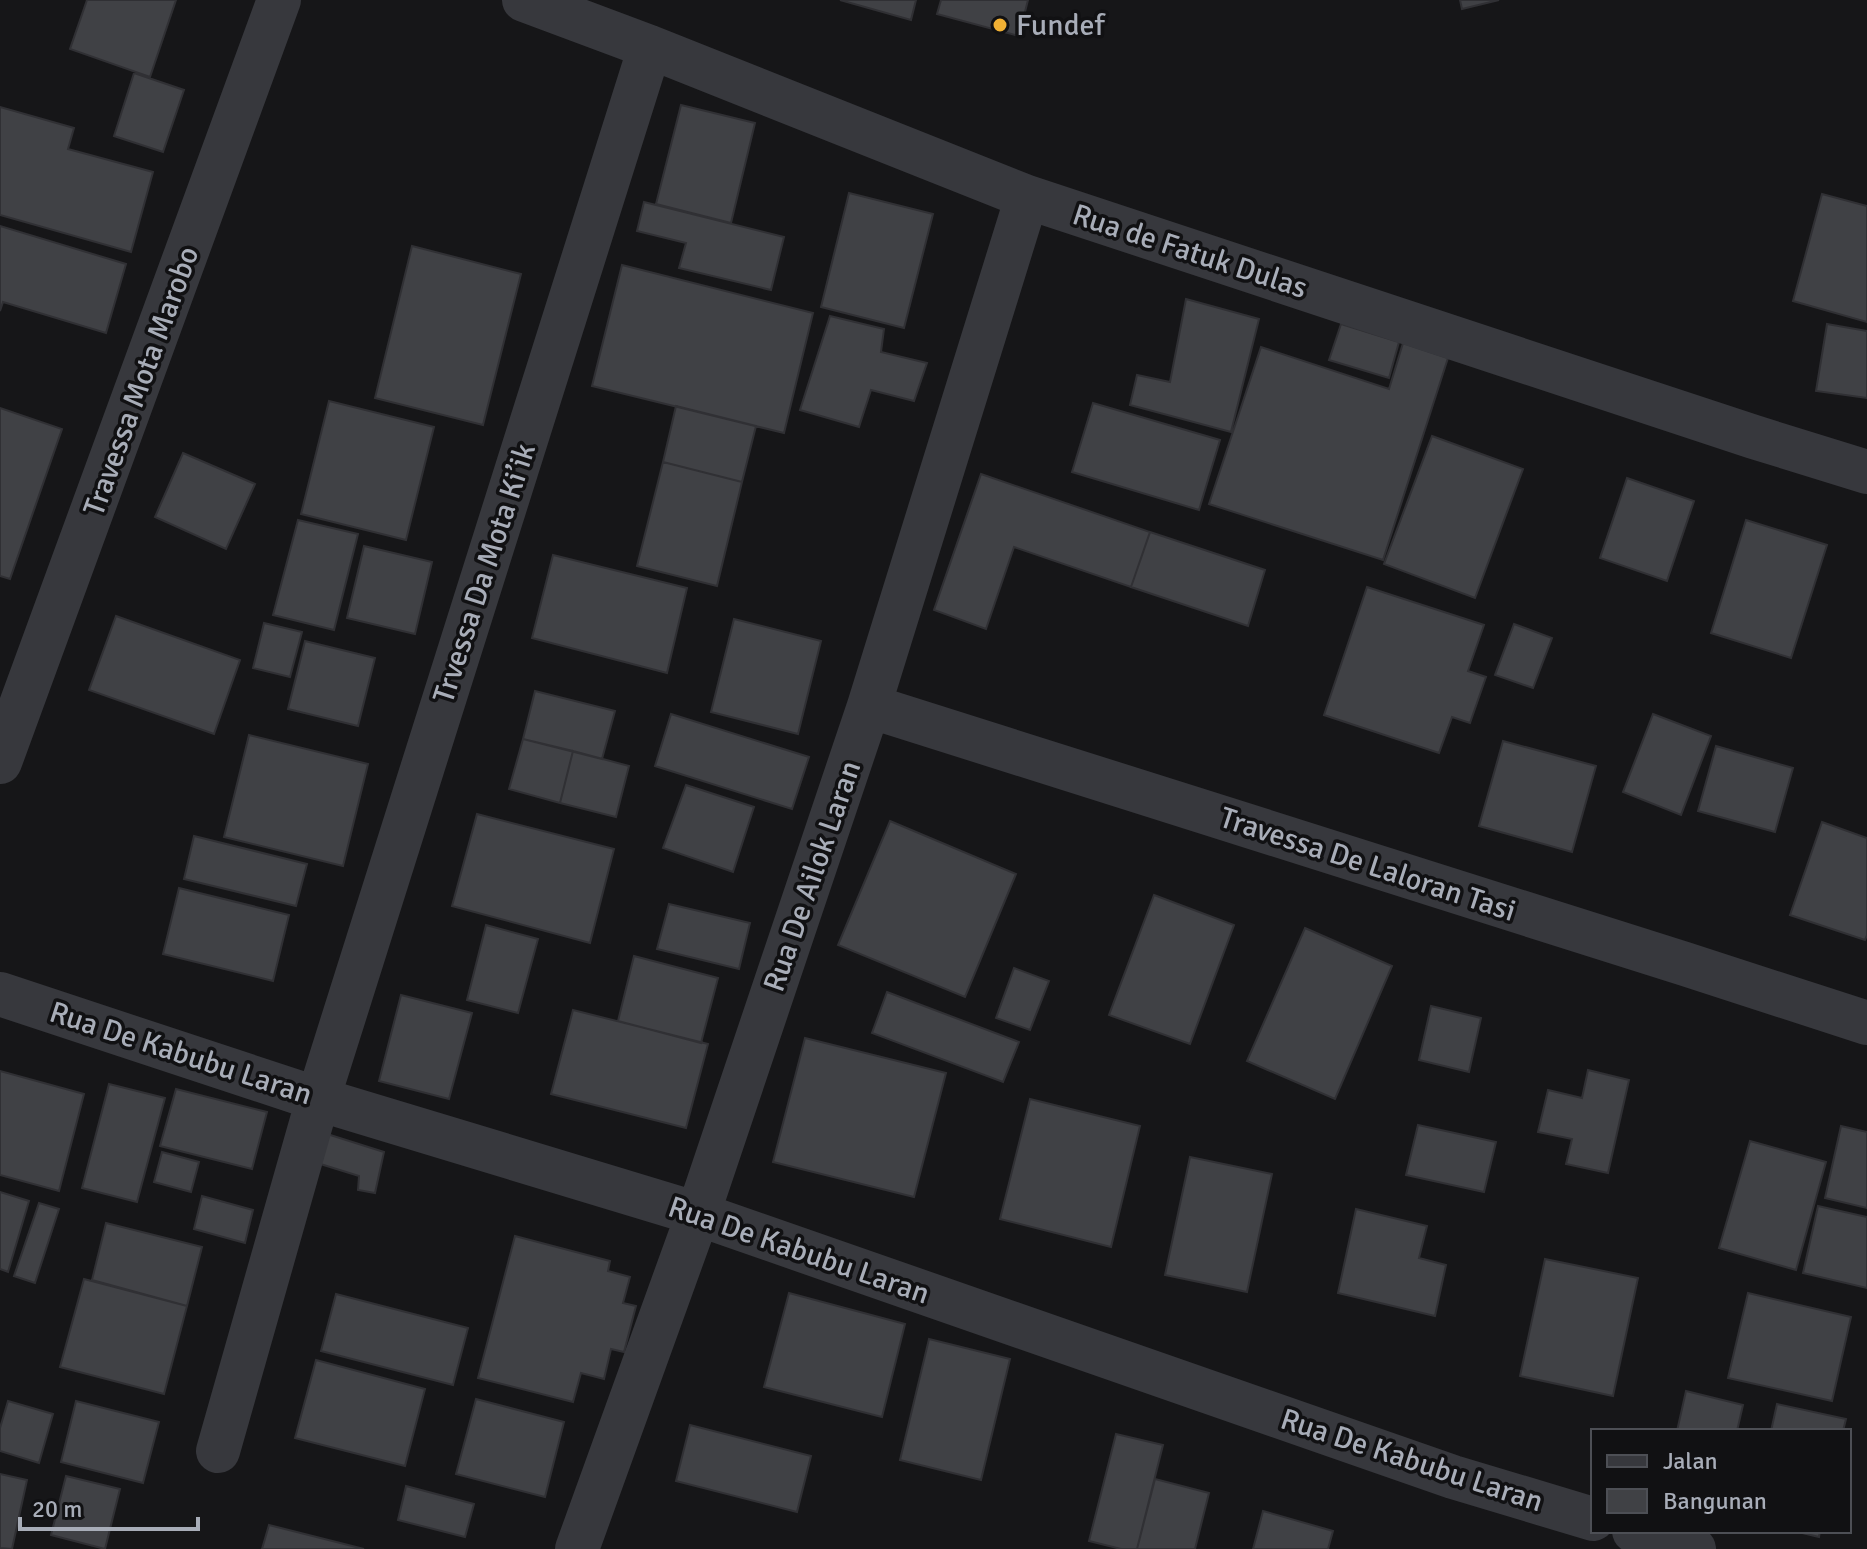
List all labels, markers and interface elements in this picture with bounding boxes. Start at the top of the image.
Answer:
place label: Fundef [1016,7,1107,44]
marker: Fundef [991,16,1009,34]
street label: Rua de Fatuk Dulas [1068,196,1312,307]
street label: Travessa Mota Marobo [76,241,207,521]
street label: Trvessa Da Mota Ki’ik [425,439,544,707]
street label: Rua De Ailok Laran [756,756,869,997]
street label: Travessa De Laloran Tasi [1215,799,1521,930]
street label: Rua De Kabubu Laran [45,994,317,1113]
street label: Rua De Kabubu Laran [663,1188,934,1313]
street label: Rua De Kabubu Laran [1276,1401,1548,1520]
legend [1591,1429,1851,1533]
text: Jalan [1663,1446,1718,1476]
scale bar [20,1481,198,1531]
text: Bangunan [1663,1486,1767,1516]
text: 20 m [32,1494,82,1524]

